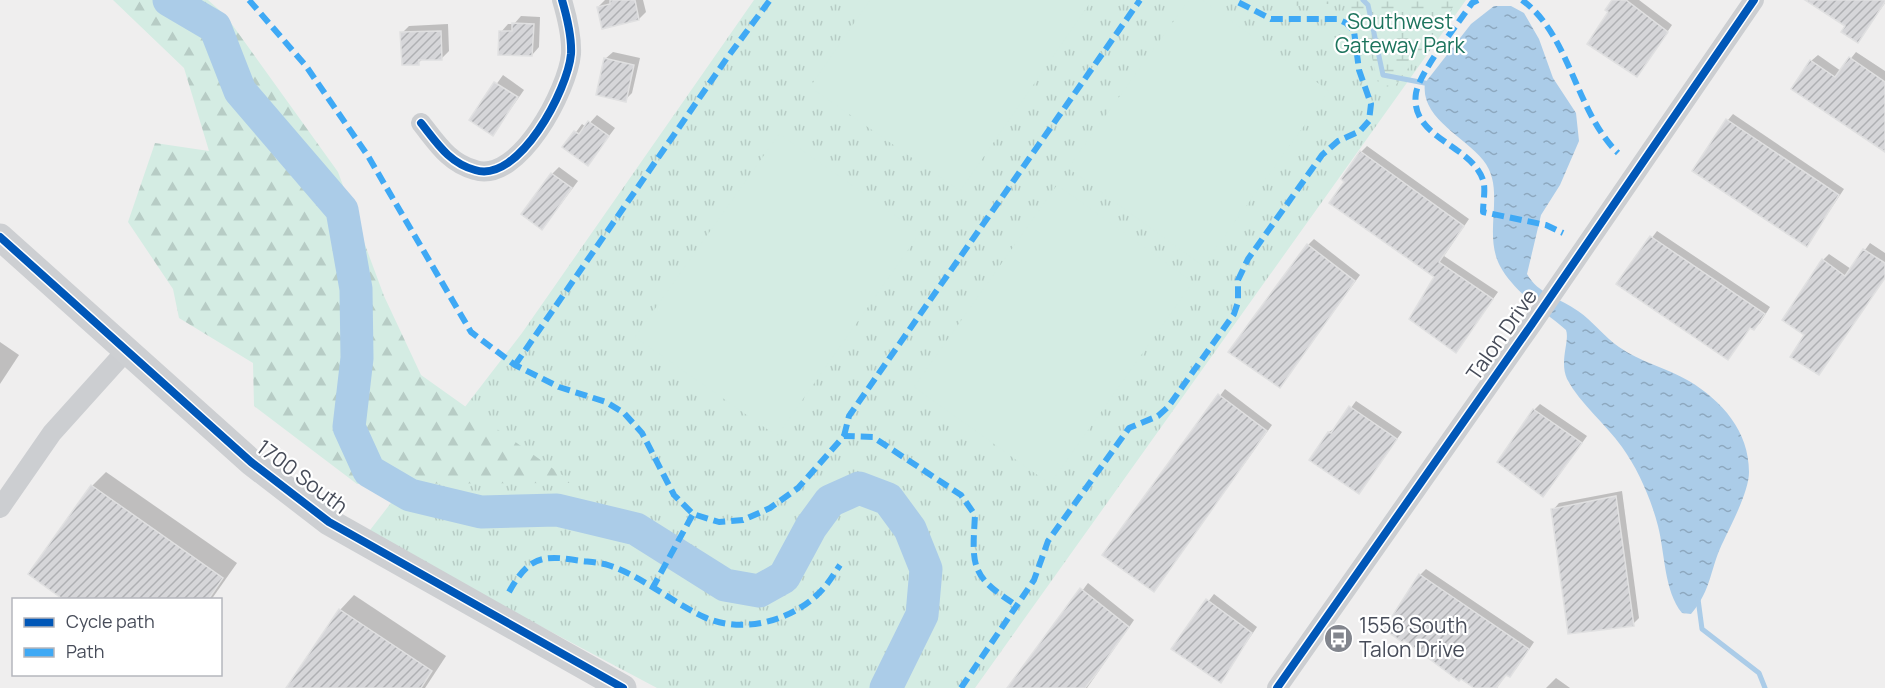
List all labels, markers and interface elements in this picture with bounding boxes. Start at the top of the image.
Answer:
park label: Southwest Gateway Park [1335,7,1466,59]
street label: Talon Drive [1459,283,1543,386]
street label: 1700 South [251,433,354,520]
legend [12,598,222,676]
text: Cycle path [66,609,155,633]
place label: 1556 South Talon Drive [1359,611,1467,663]
bus stop icon: 1556 South Talon Drive [1322,622,1354,654]
text: Path [66,639,104,663]

